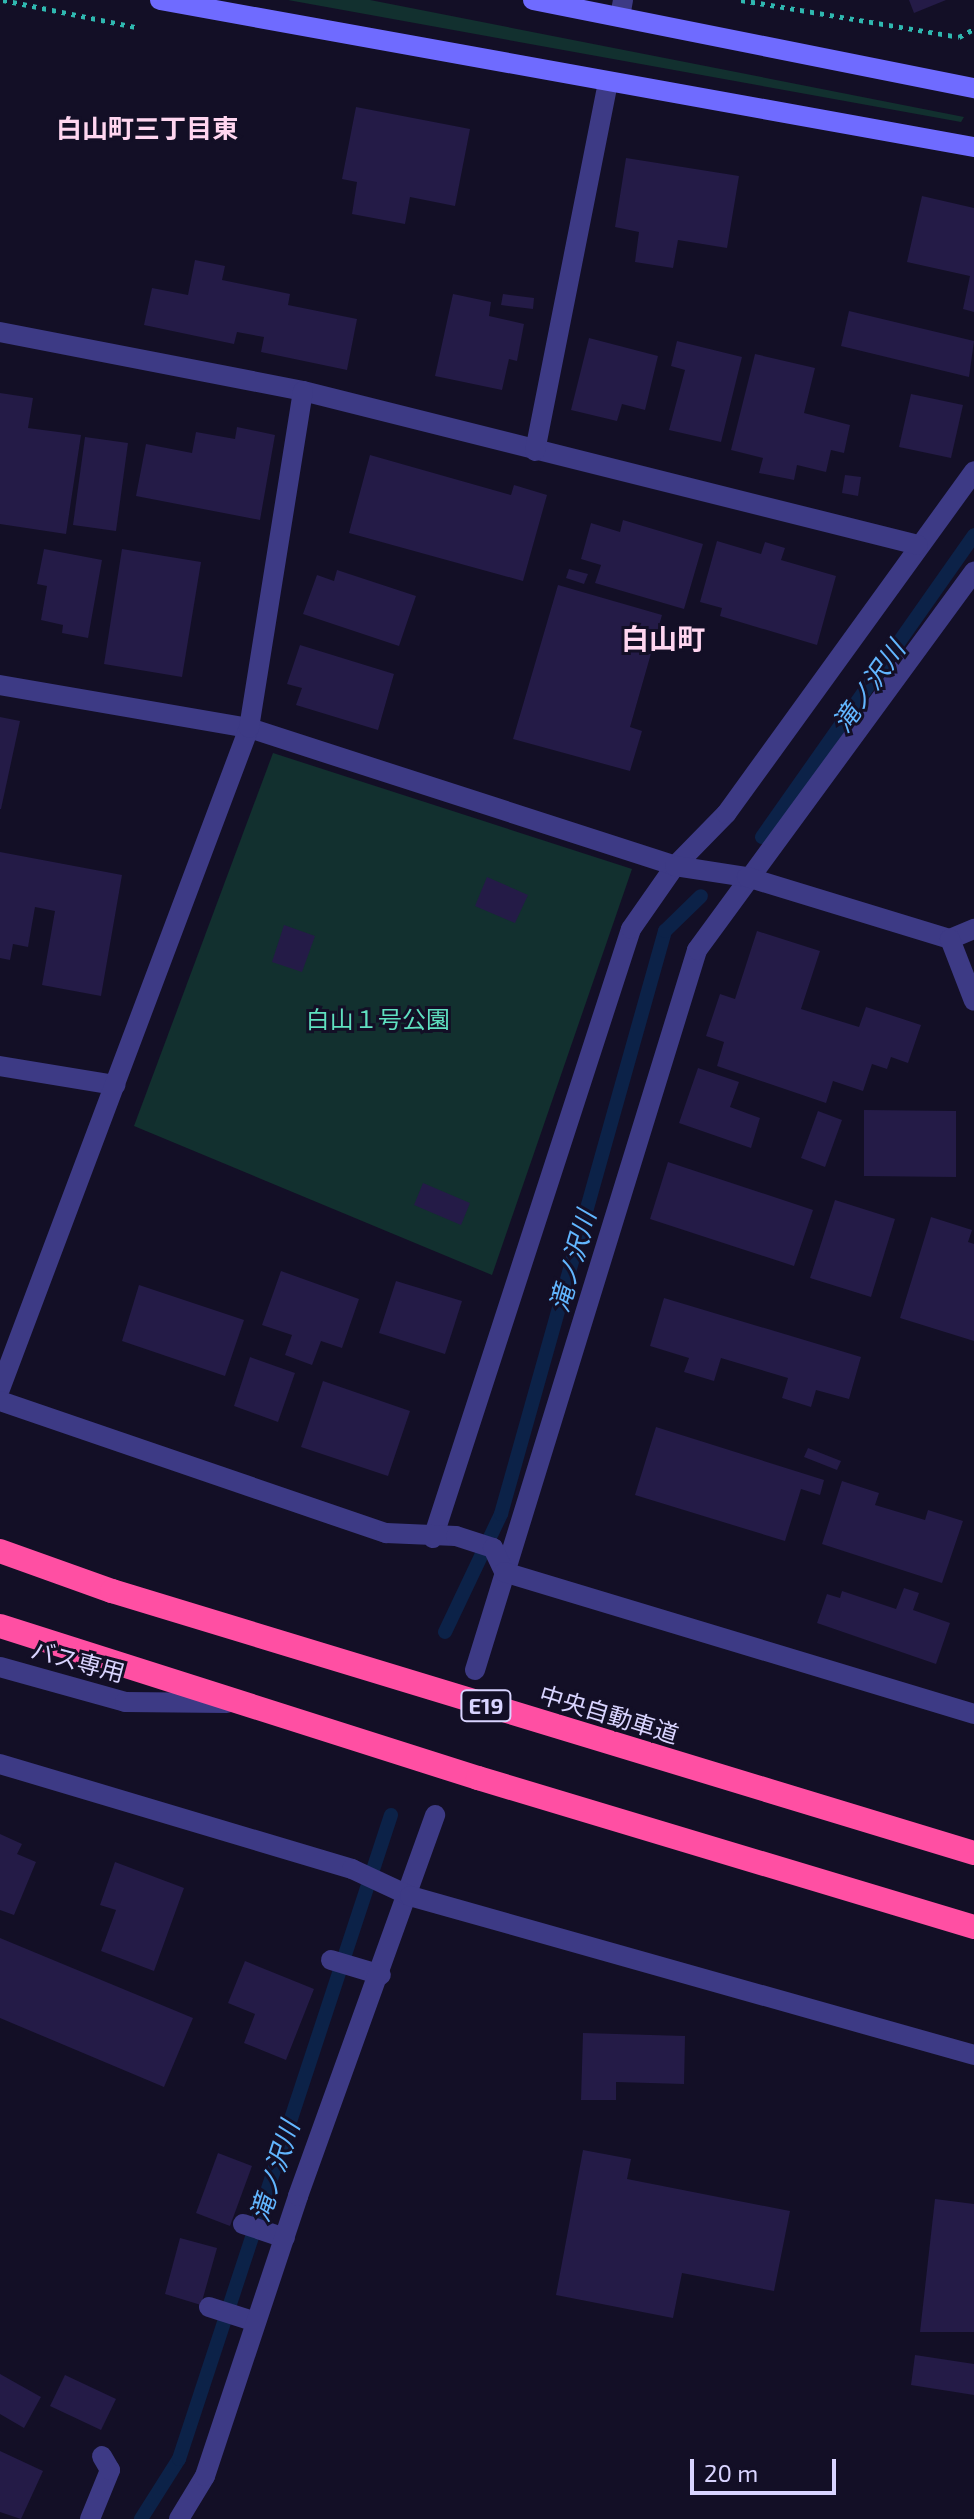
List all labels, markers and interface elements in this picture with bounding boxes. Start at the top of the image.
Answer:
district label: 白山町三丁目東 [56,112,238,144]
district label: 白山町 [621,621,705,655]
water label: 滝ノ沢川 [825,634,911,738]
park label: 白山１号公園 [306,1005,450,1033]
water label: 滝ノ沢川 [543,1207,601,1315]
street label: バス専用 [28,1635,128,1687]
street label: 中央自動車道 [536,1679,682,1749]
road number: E19 [460,1688,512,1724]
water label: 滝ノ沢川 [243,2117,305,2225]
scale bar [694,2443,840,2493]
text: 20 m [704,2458,758,2487]

